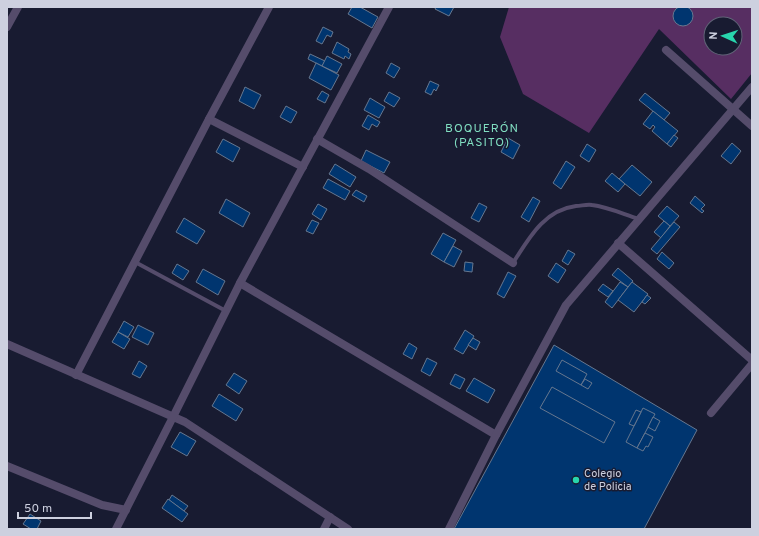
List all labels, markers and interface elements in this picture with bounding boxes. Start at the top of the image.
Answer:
north arrow [703,16,743,56]
text: N [707,31,721,40]
district label: BOQUERÓN (PASITO) [445,121,519,151]
place label: Colegio de Policia [584,467,632,494]
marker: Colegio de Policia [571,475,581,485]
scale bar [18,494,91,520]
text: 50 m [24,501,52,517]

